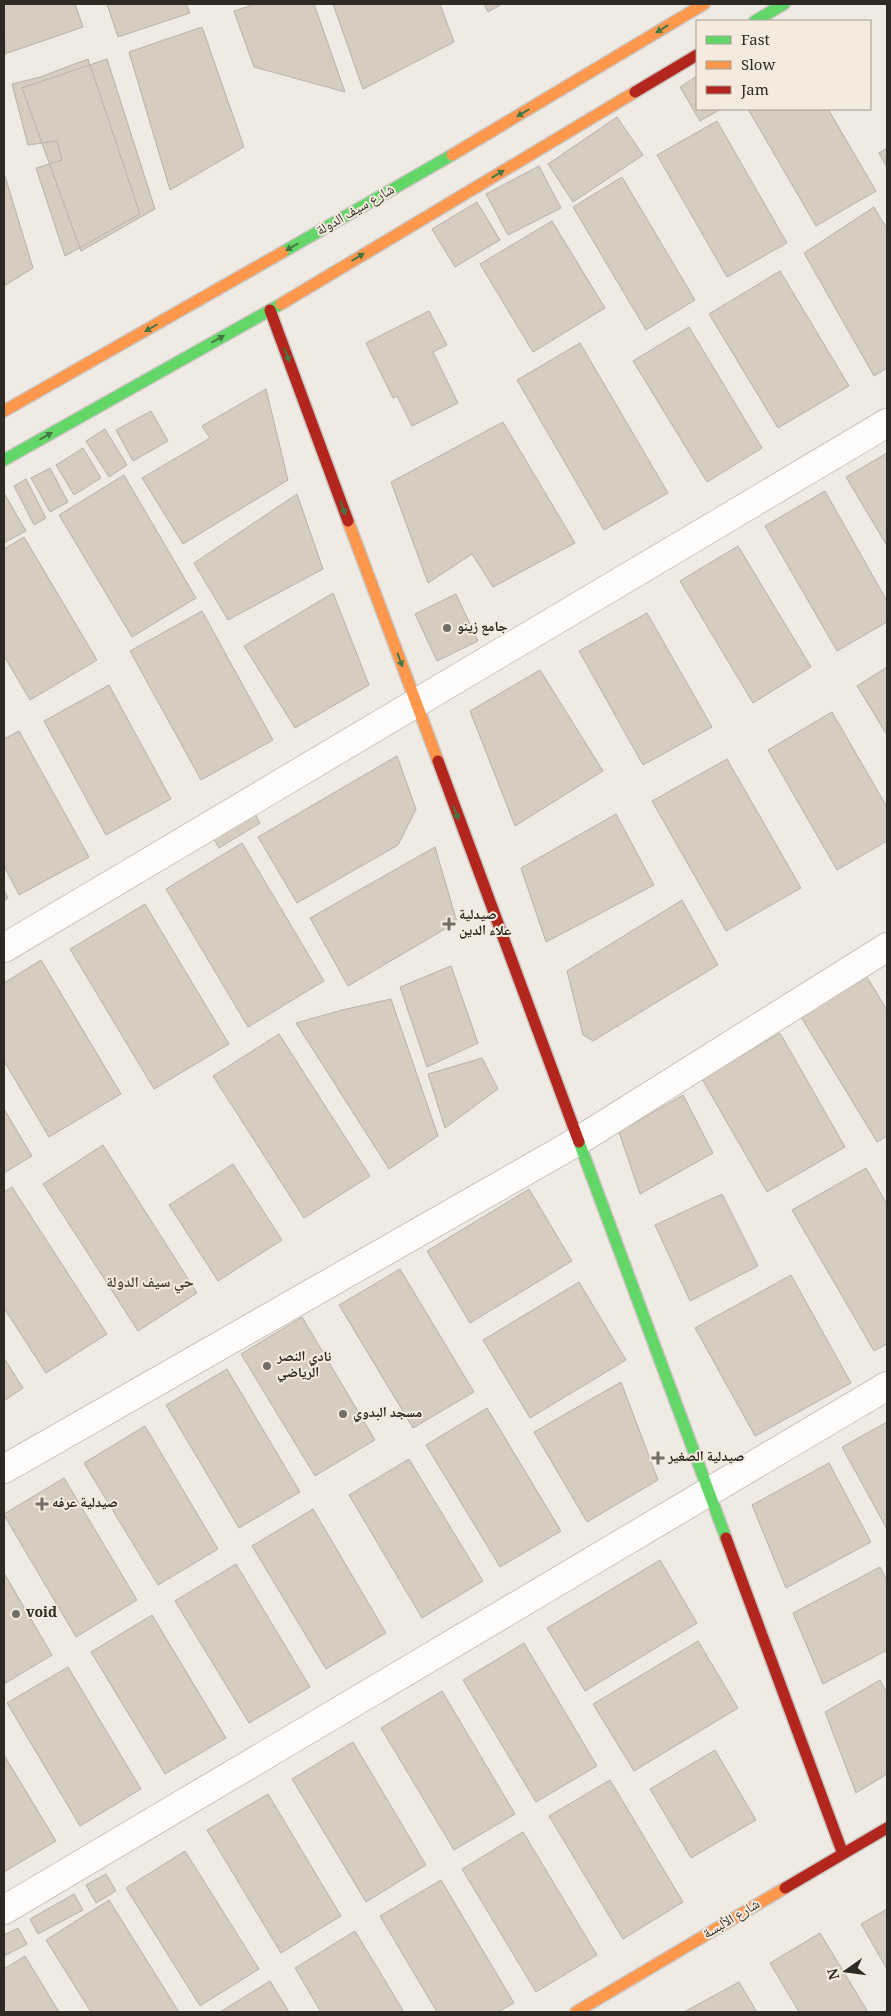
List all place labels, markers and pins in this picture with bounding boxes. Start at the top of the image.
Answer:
place label: جامع زينو [457,616,508,640]
marker: جامع زينو [441,622,453,634]
place label: صيدلية علاء الدين [459,904,512,944]
marker: صيدلية علاء الدين [443,918,455,930]
place label: نادي النصر الرياضي [276,1346,332,1386]
marker: نادي النصر الرياضي [261,1360,273,1372]
place label: مسجد البدوي [353,1402,422,1426]
marker: مسجد البدوي [337,1408,349,1420]
place label: صيدلية الصغير [667,1446,744,1470]
marker: صيدلية الصغير [652,1452,664,1464]
place label: صيدلية عرفه [52,1492,118,1516]
marker: صيدلية عرفه [36,1498,48,1510]
place label: void [26,1602,57,1626]
marker: void [10,1608,22,1620]

